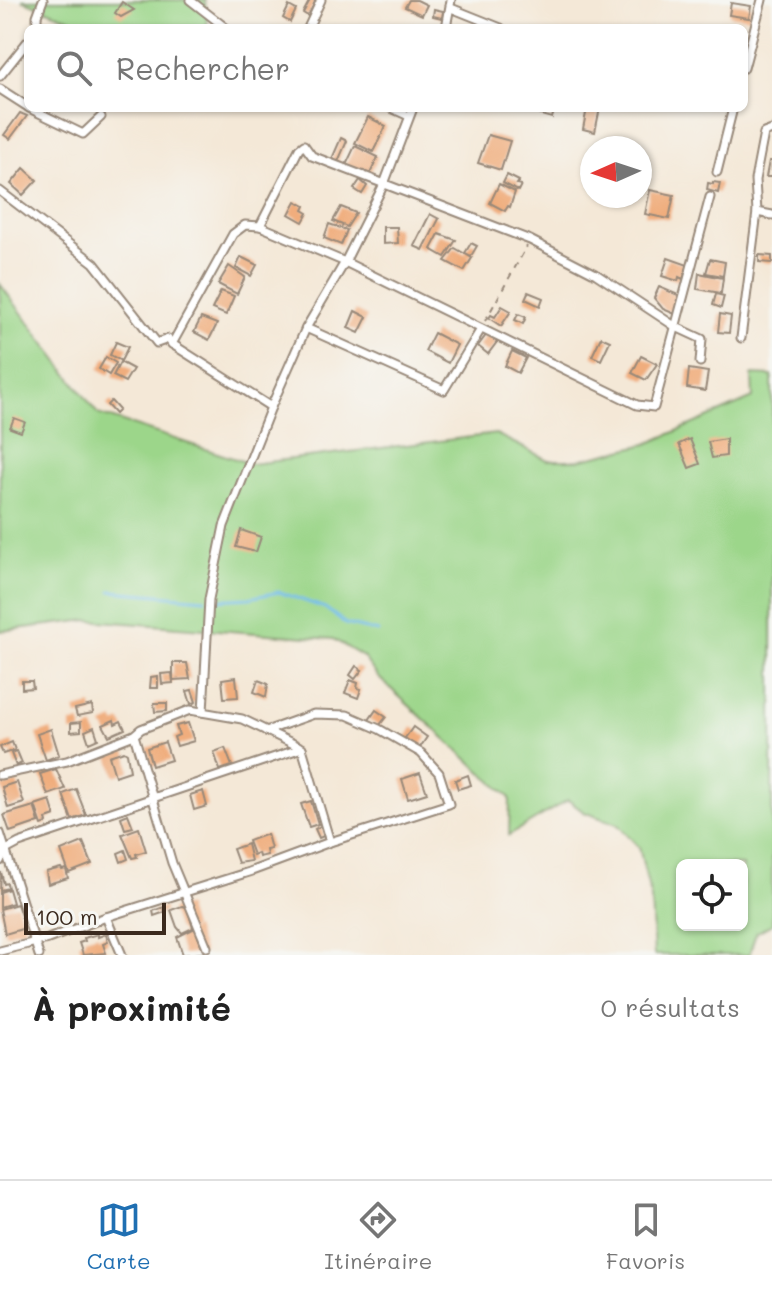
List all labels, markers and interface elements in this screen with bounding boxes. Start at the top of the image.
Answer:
search box [24,24,748,112]
icon: search [52,46,96,90]
text: Rechercher [116,48,290,88]
north arrow [580,136,652,208]
map controls [676,859,748,931]
button: locate [676,859,748,931]
scale bar [24,899,166,935]
text: 100 m [36,902,98,931]
text: À proximité [32,985,231,1030]
text: 0 résultats [601,990,740,1024]
tab: Carte [87,1198,151,1275]
tab: Itinéraire [324,1198,432,1275]
tab: Favoris [606,1198,685,1275]

